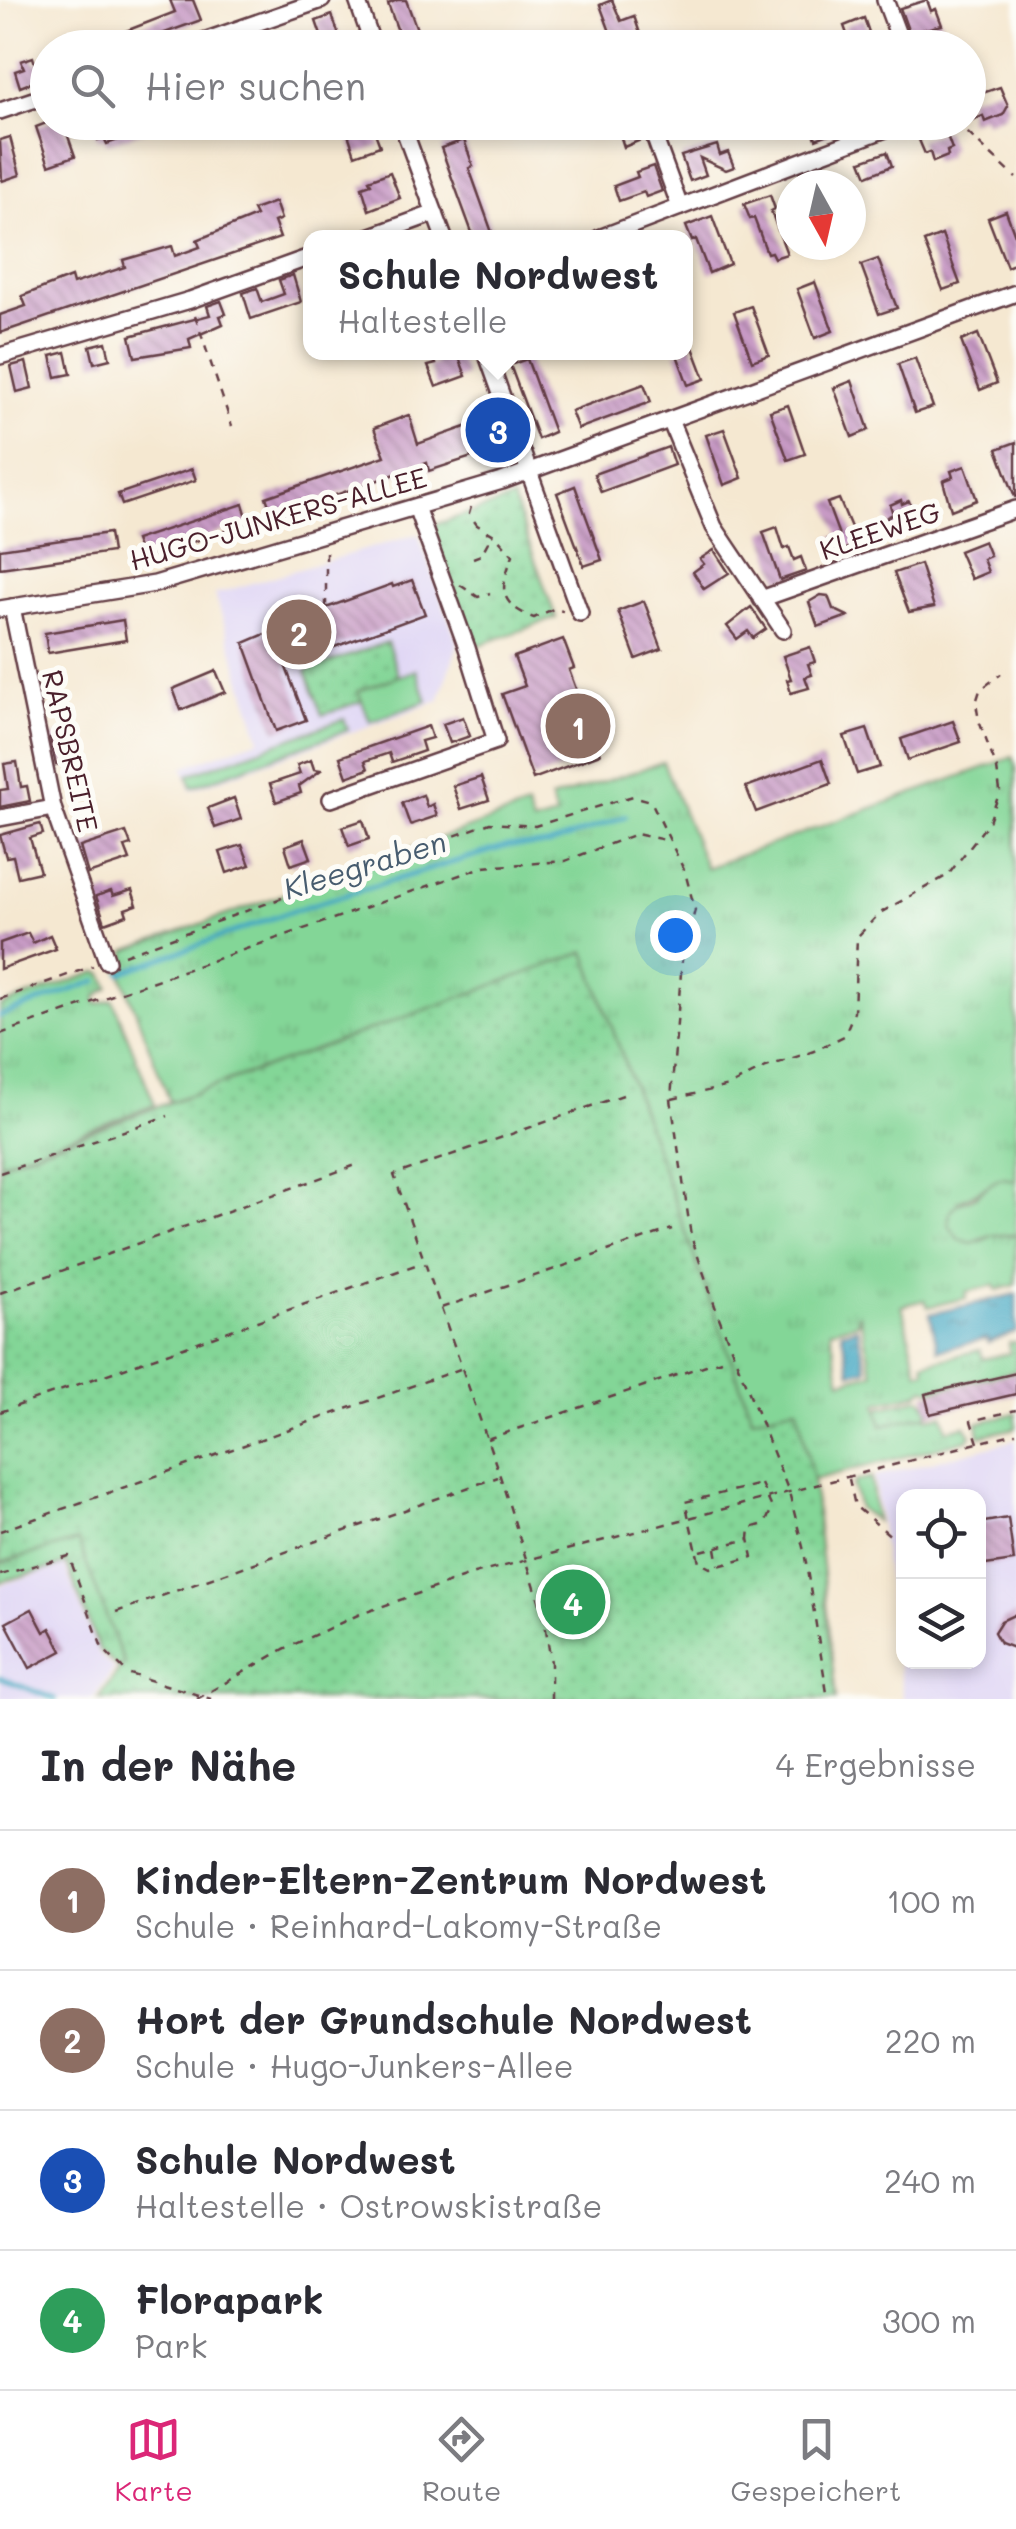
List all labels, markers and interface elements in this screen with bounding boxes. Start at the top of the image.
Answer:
search box [30,30,986,140]
icon: search [65,58,120,113]
text: Hier suchen [145,60,366,110]
north arrow [776,170,866,260]
popup [303,230,693,360]
text: Schule Nordwest [338,249,658,299]
text: Haltestelle [338,299,508,341]
pin: 3 [466,392,530,468]
street label: HUGO-JUNKERS-ALLEE [125,458,431,578]
street label: KLEEWEG [815,493,945,567]
pin: 2 [266,594,332,670]
street label: RAPSBREITE [35,666,107,835]
pin: 1 [546,688,610,764]
water label: Kleegraben [278,820,451,908]
your location [650,910,701,961]
map controls [896,1489,986,1669]
button: locate [896,1489,986,1579]
pin: 4 [540,1564,606,1640]
button: layers [896,1579,986,1669]
text: In der Nähe [40,1737,296,1792]
text: 4 Ergebnisse [775,1743,976,1785]
text: Kinder-Eltern-Zentrum Nordwest [135,1854,766,1904]
text: 1 [65,1879,80,1921]
text: 100 m [886,1879,976,1921]
text: Schule · Reinhard-Lakomy-Straße [135,1904,662,1946]
text: Hort der Grundschule Nordwest [135,1994,752,2044]
text: 2 [64,2019,81,2061]
text: 220 m [885,2019,976,2061]
text: Schule · Hugo-Junkers-Allee [135,2044,574,2086]
text: Schule Nordwest [135,2134,456,2184]
text: 3 [63,2159,82,2201]
text: 240 m [884,2159,976,2201]
text: Haltestelle · Ostrowskistraße [135,2184,602,2226]
text: Florapark [135,2274,323,2324]
text: 4 [62,2299,83,2341]
text: 300 m [882,2299,976,2341]
text: Park [135,2324,208,2366]
tab: Karte [115,2412,193,2508]
tab: Route [422,2412,501,2508]
tab: Gespeichert [731,2412,901,2508]

